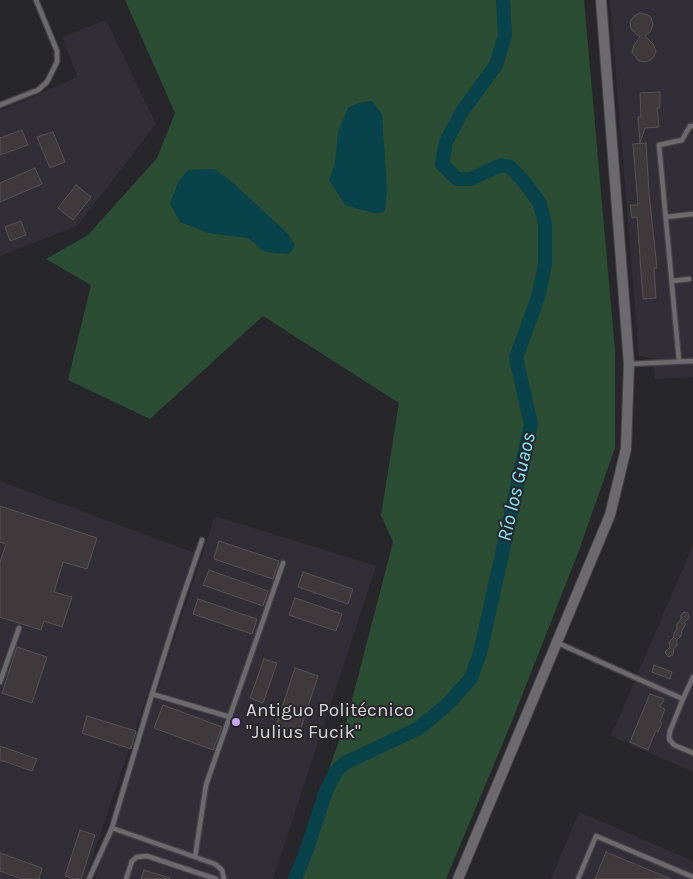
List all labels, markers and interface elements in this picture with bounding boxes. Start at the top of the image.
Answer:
water label: Río los Guaos [493,430,541,544]
place label: Antiguo Politécnico "Julius Fucik" [246,700,414,744]
marker: Antiguo Politécnico "Julius Fucik" [230,716,242,728]

